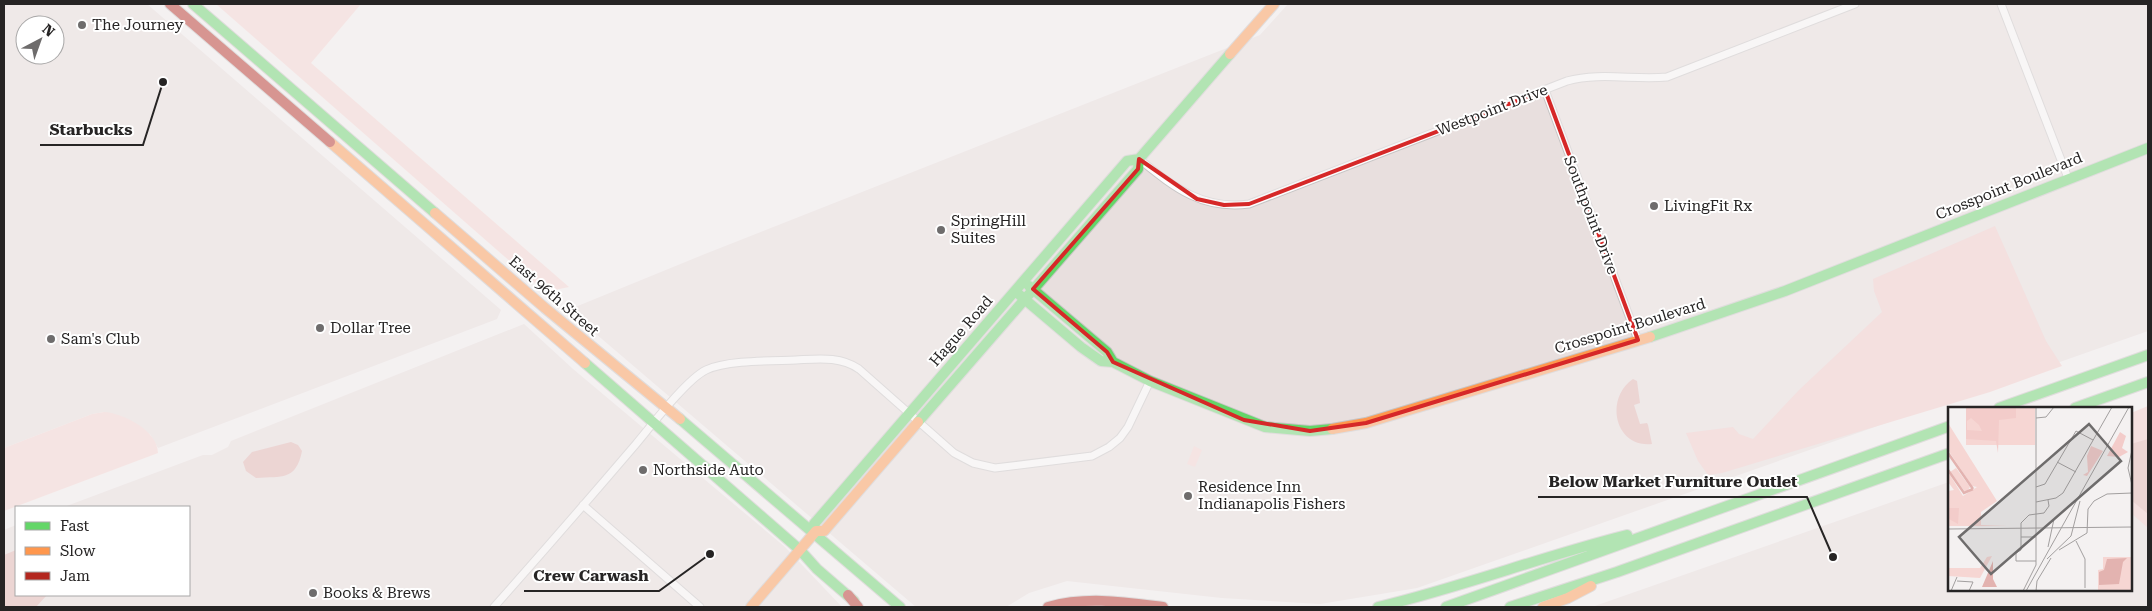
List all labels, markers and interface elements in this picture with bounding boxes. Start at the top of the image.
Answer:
north arrow [15,15,65,65]
place label: The Journey [92,16,184,34]
marker: The Journey [76,19,88,31]
text: N [39,21,58,40]
street label: Westpoint Drive [1434,81,1550,139]
callout: Starbucks [40,114,143,145]
text: Starbucks [50,120,133,139]
street label: Crosspoint Boulevard [1933,148,2085,224]
street label: Southpoint Drive [1560,153,1622,277]
place label: LivingFit Rx [1664,197,1753,215]
marker: LivingFit Rx [1648,200,1660,212]
place label: SpringHill Suites [951,212,1026,247]
marker: SpringHill Suites [935,224,947,236]
street label: East 96th Street [505,252,603,340]
street label: Hague Road [926,292,997,370]
street label: Crosspoint Boulevard [1553,294,1708,357]
place label: Dollar Tree [330,319,411,337]
marker: Dollar Tree [314,322,326,334]
place label: Sam's Club [61,330,140,348]
marker: Sam's Club [45,333,57,345]
inset map [1948,407,2132,591]
place label: Northside Auto [653,461,764,479]
marker: Northside Auto [637,464,649,476]
callout: Below Market Furniture Outlet [1538,466,1807,497]
text: Below Market Furniture Outlet [1548,472,1798,491]
place label: Residence Inn Indianapolis Fishers [1198,478,1345,513]
marker: Residence Inn Indianapolis Fishers [1182,490,1194,502]
legend [15,506,190,596]
text: Fast [60,517,90,535]
text: Slow [60,542,96,560]
callout: Crew Carwash [524,560,659,591]
text: Crew Carwash [533,566,649,585]
text: Jam [60,567,90,585]
place label: Books & Brews [323,584,430,602]
marker: Books & Brews [307,587,319,599]

